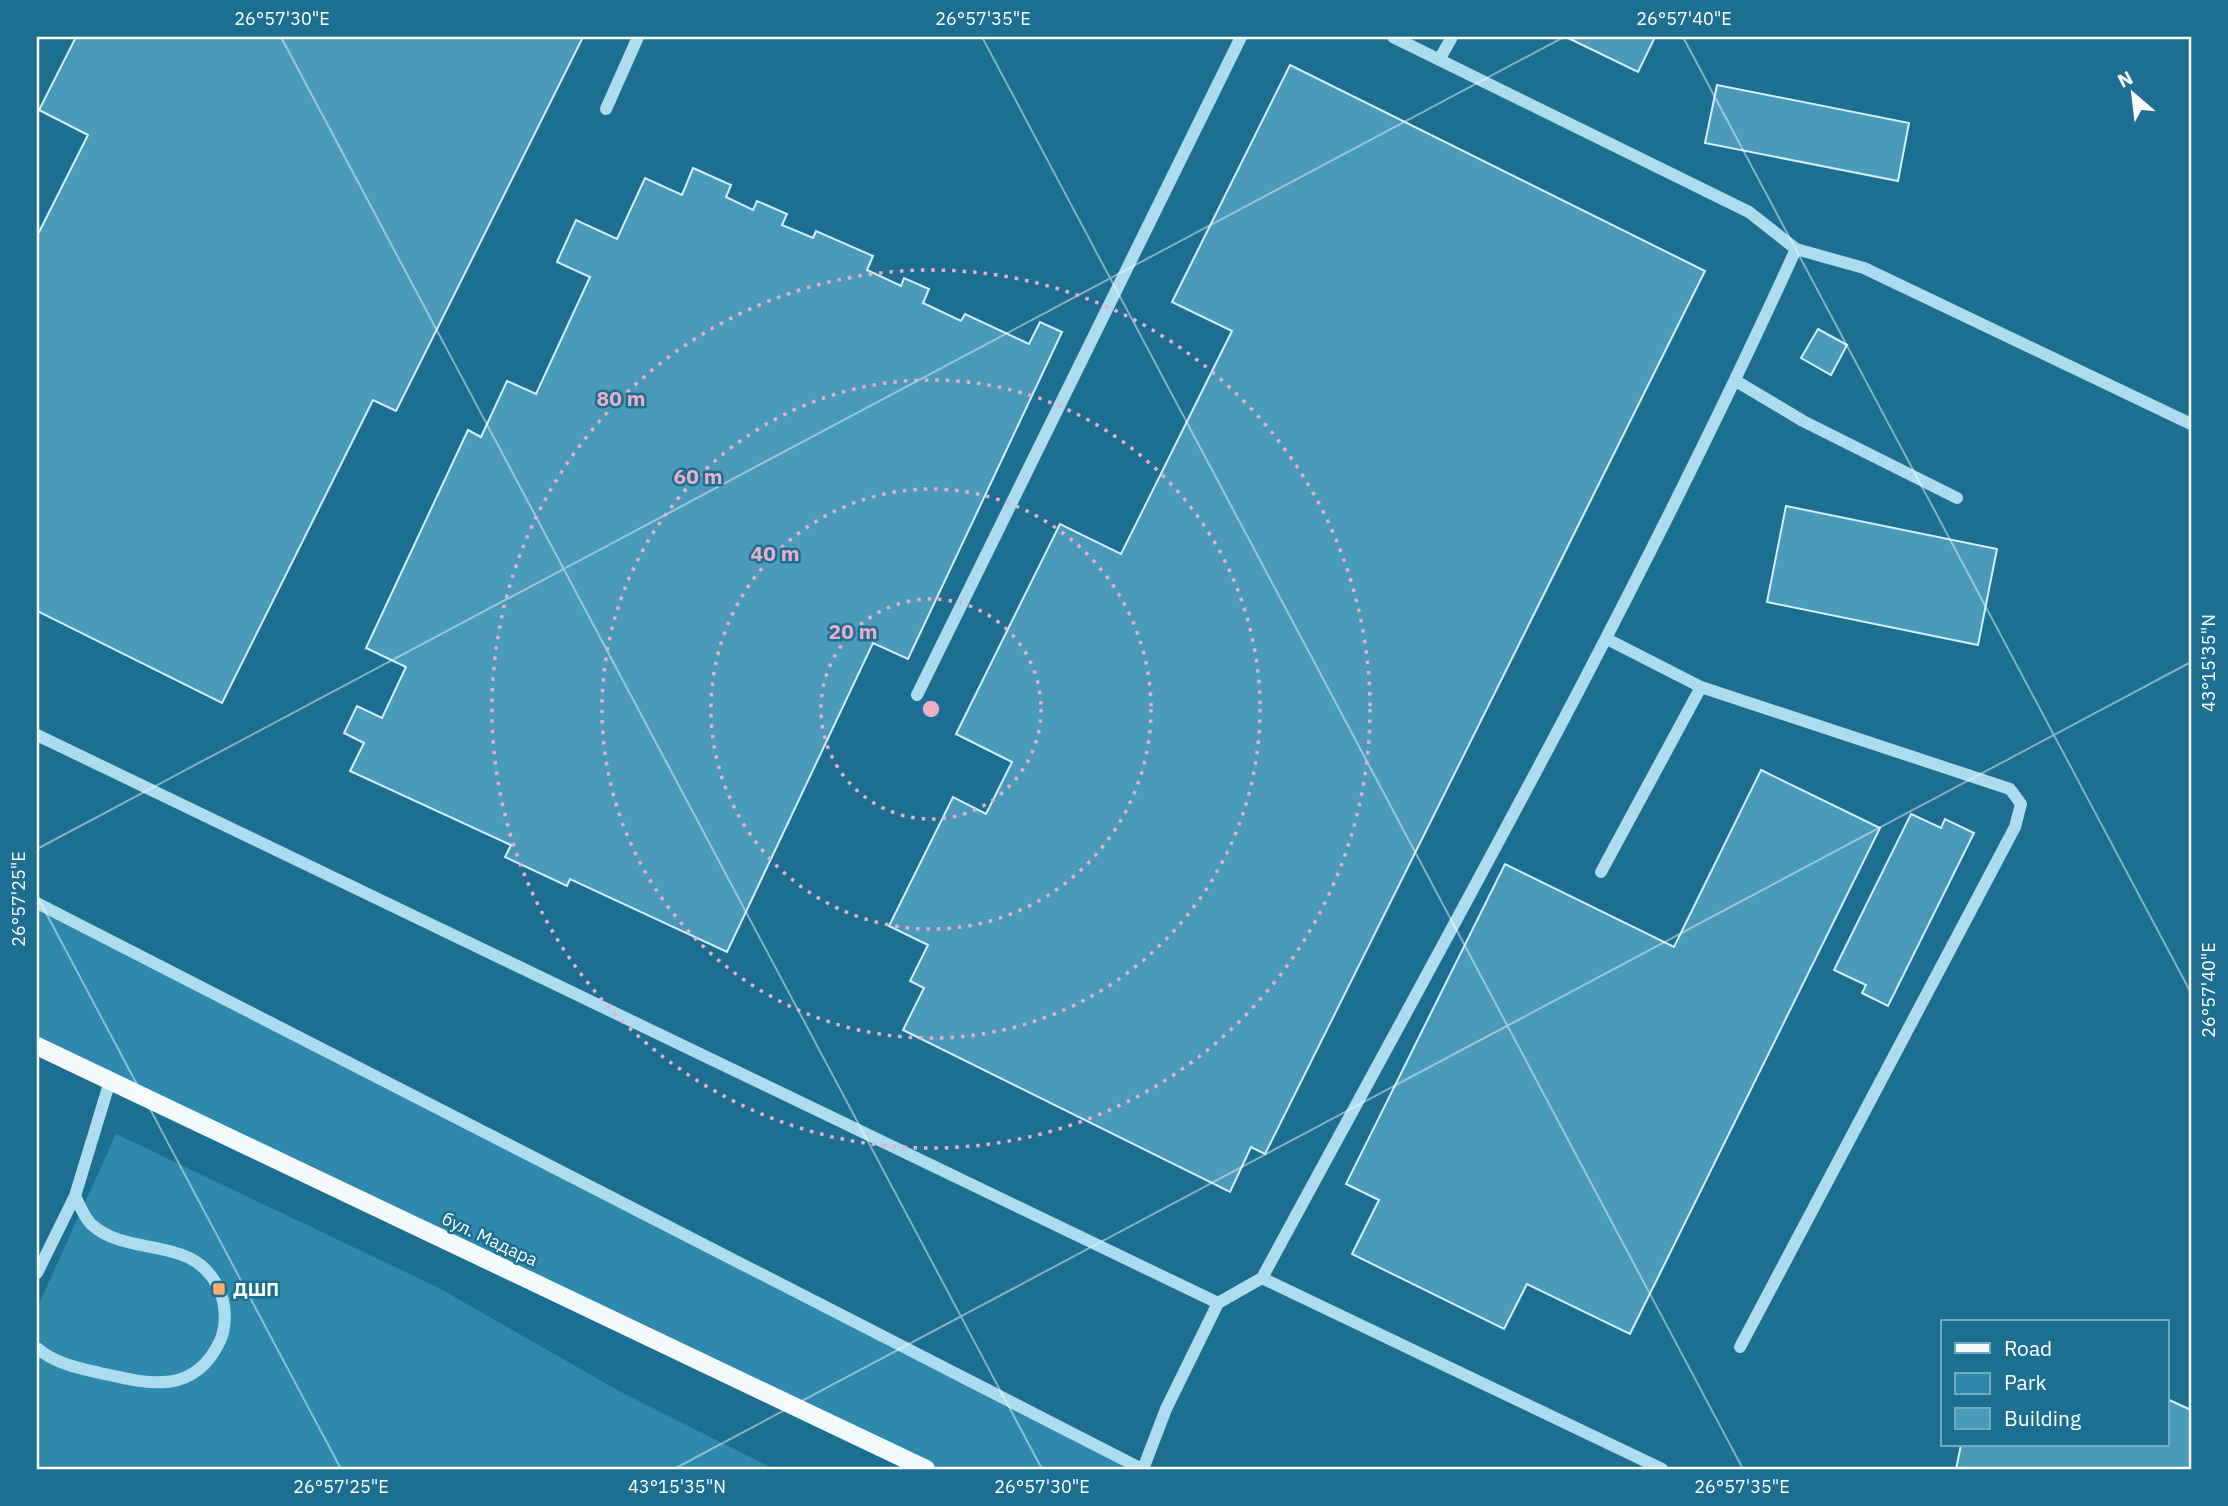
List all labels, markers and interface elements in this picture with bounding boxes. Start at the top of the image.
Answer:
text: 26°57'30"E [234,7,330,30]
text: 26°57'35"E [935,7,1031,30]
text: 26°57'40"E [1636,7,1732,30]
north arrow [2098,60,2168,130]
text: N [2113,65,2137,93]
text: 80 m [597,384,645,412]
text: 60 m [674,462,722,490]
text: 40 m [751,539,799,567]
text: 43°15'35"N [2197,614,2220,712]
text: 20 m [829,617,877,645]
centre of rings [919,697,943,721]
text: 26°57'25"E [7,851,30,947]
text: 26°57'40"E [2197,942,2220,1038]
street label: бул. Мадара [438,1207,542,1271]
place label: ДШП [233,1278,279,1301]
marker: ДШП [211,1281,227,1297]
legend [1941,1320,2168,1446]
text: Road [2004,1334,2052,1362]
text: Park [2004,1368,2047,1396]
text: Building [2004,1404,2081,1432]
text: 26°57'25"E [293,1475,389,1498]
text: 43°15'35"N [628,1475,726,1498]
text: 26°57'30"E [994,1475,1090,1498]
text: 26°57'35"E [1694,1475,1790,1498]

